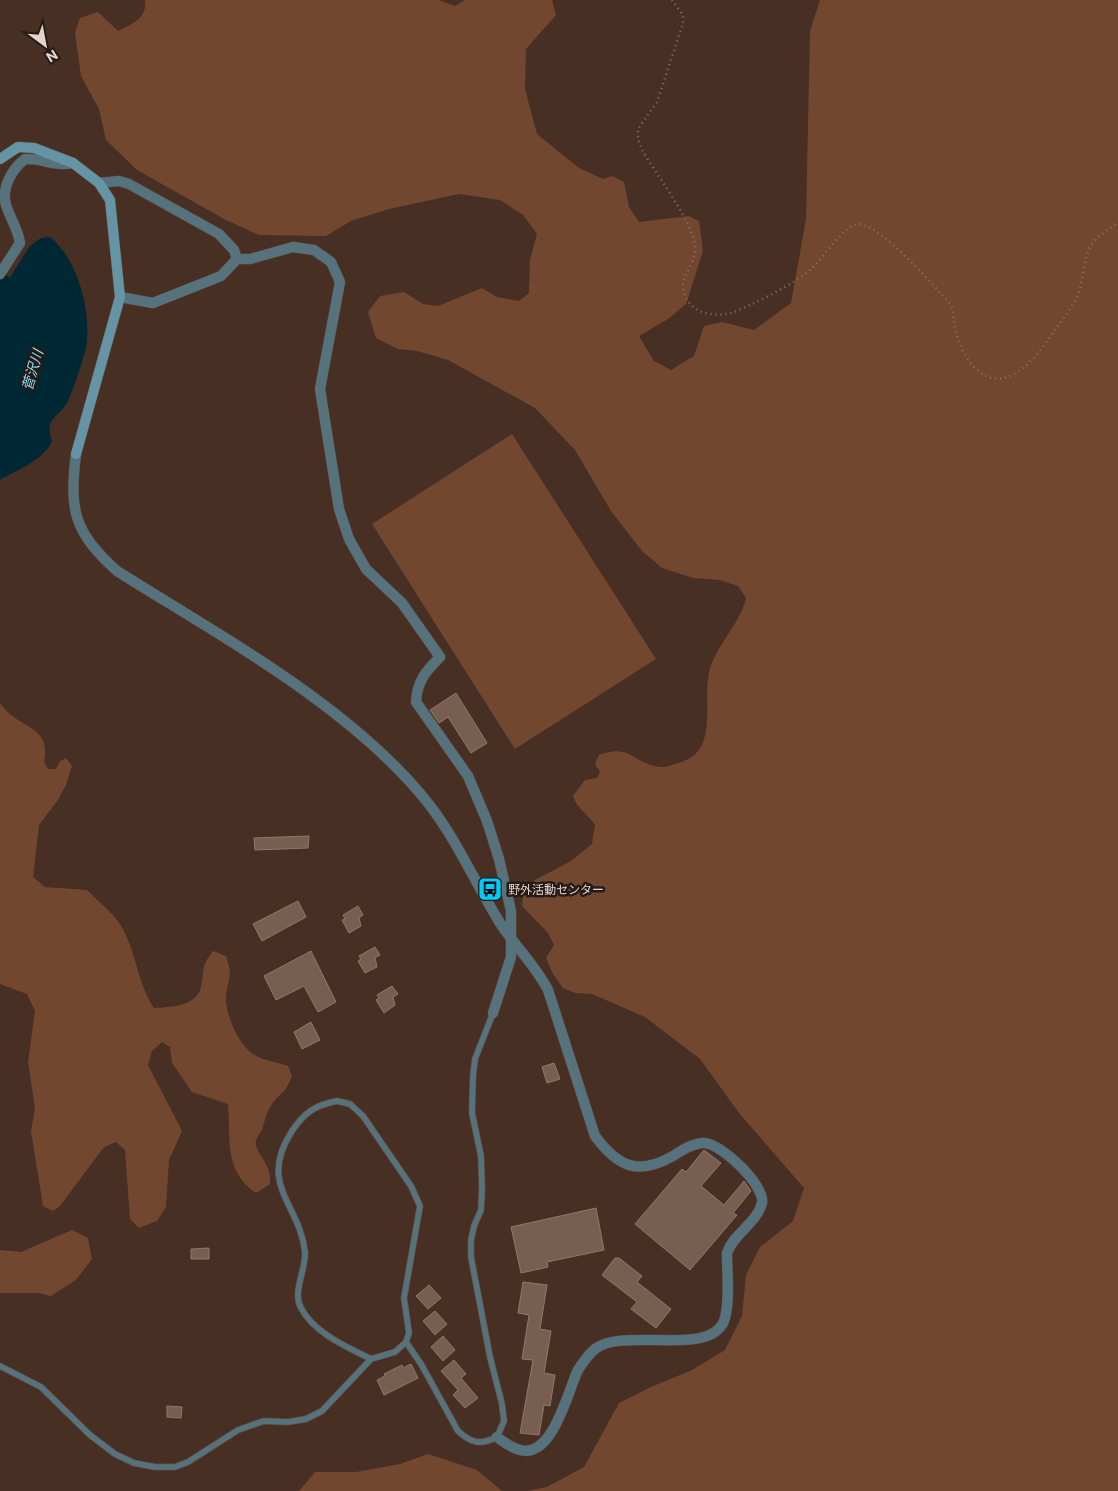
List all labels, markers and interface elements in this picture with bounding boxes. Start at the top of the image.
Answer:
north arrow [20,20,70,70]
text: N [43,46,61,66]
water label: 菅沢川 [18,346,47,393]
bus stop icon: 野外活動センター [477,876,503,902]
place label: 野外活動センター [508,882,604,896]

